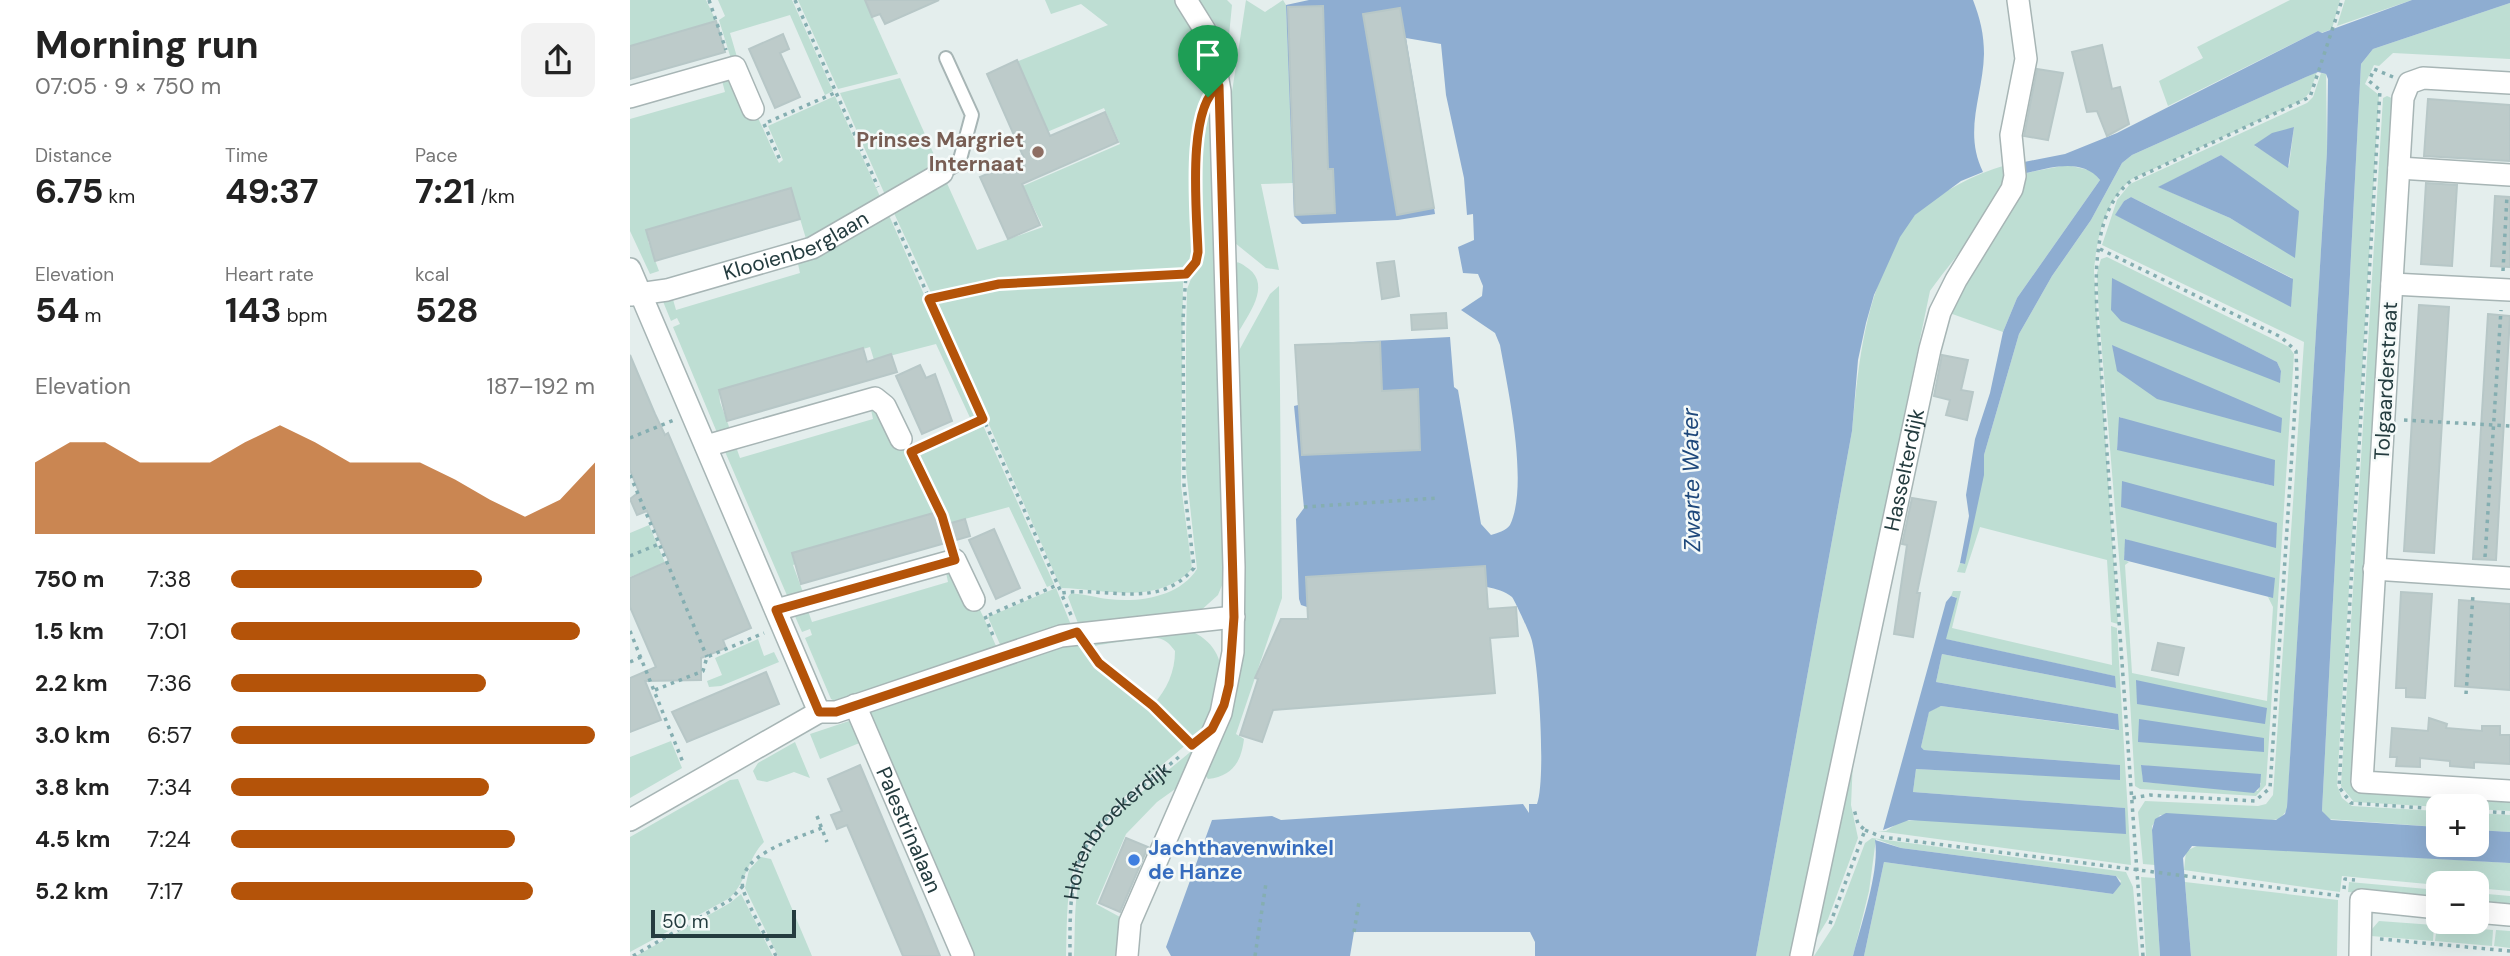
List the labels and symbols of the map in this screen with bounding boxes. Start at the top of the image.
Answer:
pin [1178,25,1238,97]
place label: Prinses Margriet Internaat [856,126,1024,178]
marker: Prinses Margriet Internaat [1030,144,1046,160]
street label: Klooienberglaan [720,204,874,287]
street label: Tolgaarderstraat [2368,301,2404,461]
water label: Zwarte Water [1675,406,1707,552]
street label: Hasselterdijk [1878,406,1931,534]
street label: Holtenbroekerdijk [1057,755,1177,901]
street label: Palestrinalaan [869,763,948,897]
place label: Jachthavenwinkel de Hanze [1148,834,1334,886]
marker: Jachthavenwinkel de Hanze [1126,852,1142,868]
scale bar [651,907,796,939]

